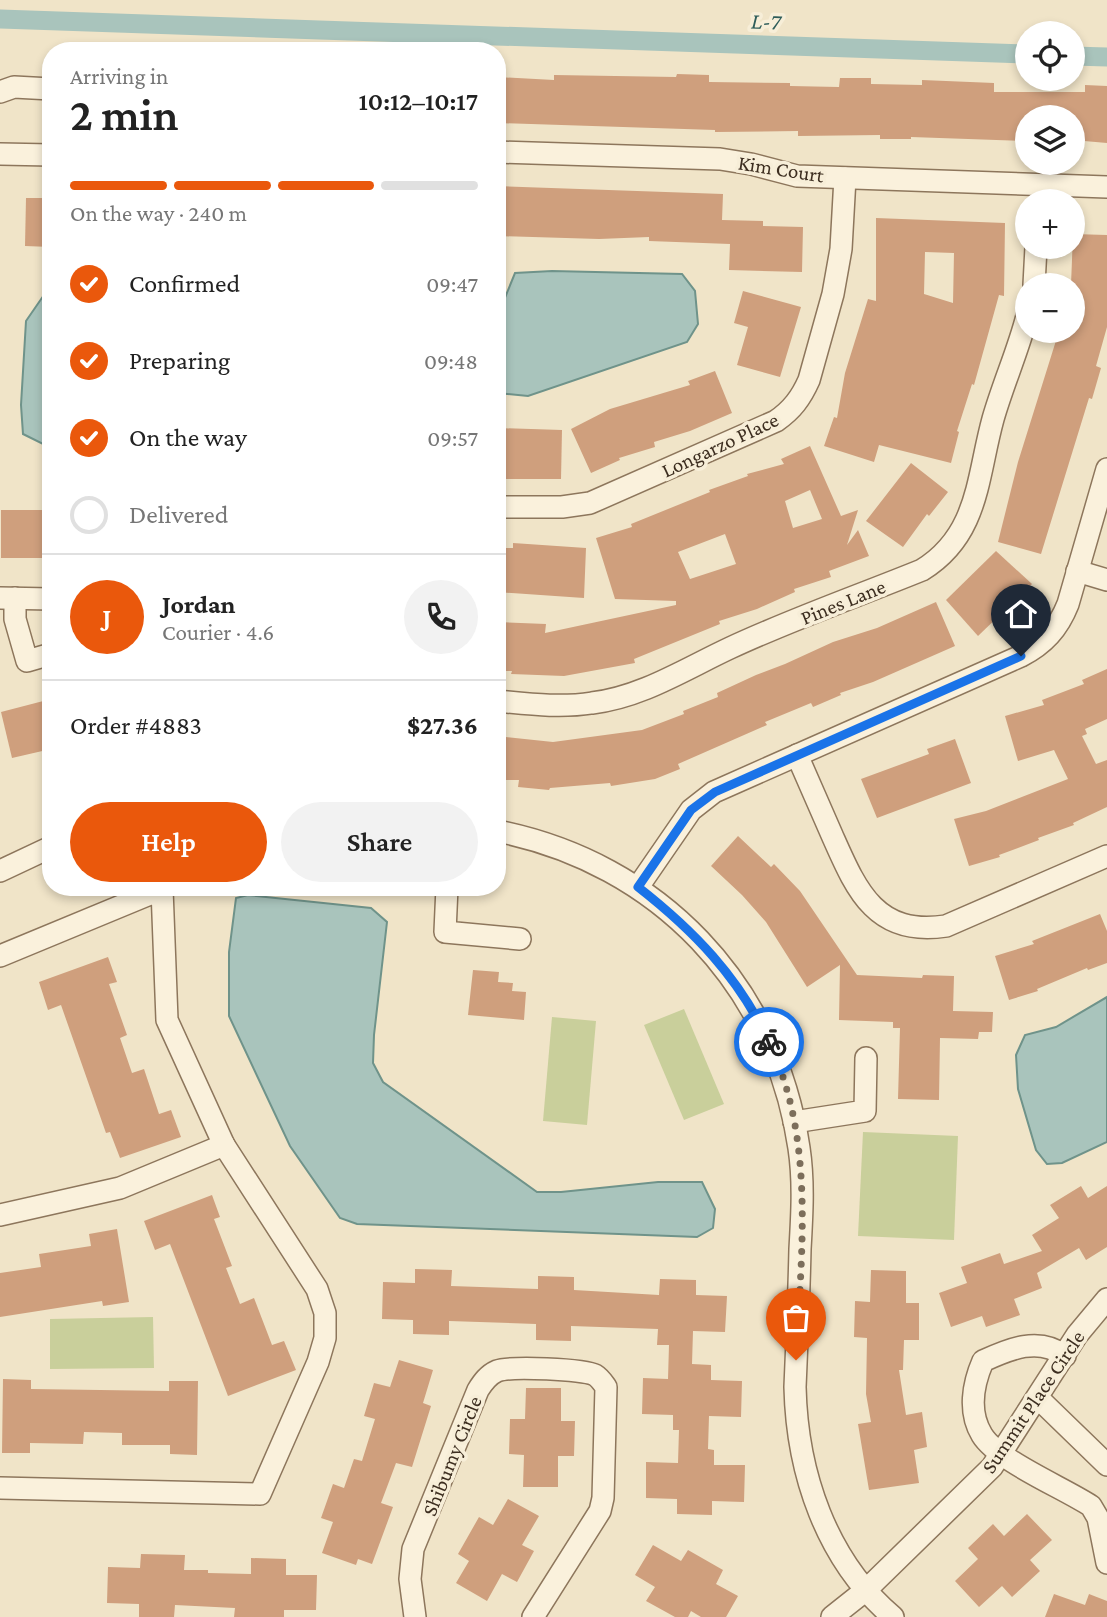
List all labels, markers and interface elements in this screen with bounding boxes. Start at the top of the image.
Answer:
water label: L-7 [751,7,783,35]
map controls [1015,21,1085,343]
button: locate [1015,21,1085,91]
text: Arriving in [70,63,168,89]
text: 10:12–10:17 [359,87,478,116]
text: 2 min [70,89,178,140]
button: layers [1015,105,1085,175]
street label: Kim Court [736,150,827,188]
button: + [1015,189,1085,259]
text: On the way · 240 m [70,200,247,226]
icon: check [70,265,108,303]
text: Confirmed [129,269,240,298]
text: 09:47 [426,271,478,297]
button: − [1015,273,1085,343]
icon: check [70,342,108,380]
text: Preparing [129,346,230,375]
text: 09:48 [424,348,478,374]
street label: Longarzo Place [658,407,782,483]
icon: check [70,419,108,457]
text: On the way [129,423,247,452]
text: 09:57 [427,425,478,451]
text: Delivered [129,500,228,529]
street label: Pines Lane [797,574,889,630]
button: phone [404,580,478,654]
pin [991,584,1051,656]
text: Jordan [162,590,236,619]
icon: home [1002,595,1040,633]
text: J [103,603,111,632]
text: Courier · 4.6 [162,619,274,645]
text: Order #4883 [70,711,202,740]
text: $27.36 [407,711,478,740]
button: Help [70,802,267,882]
button: Share [281,802,478,882]
courier [734,1007,804,1077]
icon: bike [750,1023,788,1061]
pin [766,1288,826,1360]
icon: bag [777,1299,815,1337]
street label: Summit Place Circle [976,1326,1090,1478]
street label: Shibumy Circle [417,1393,487,1519]

